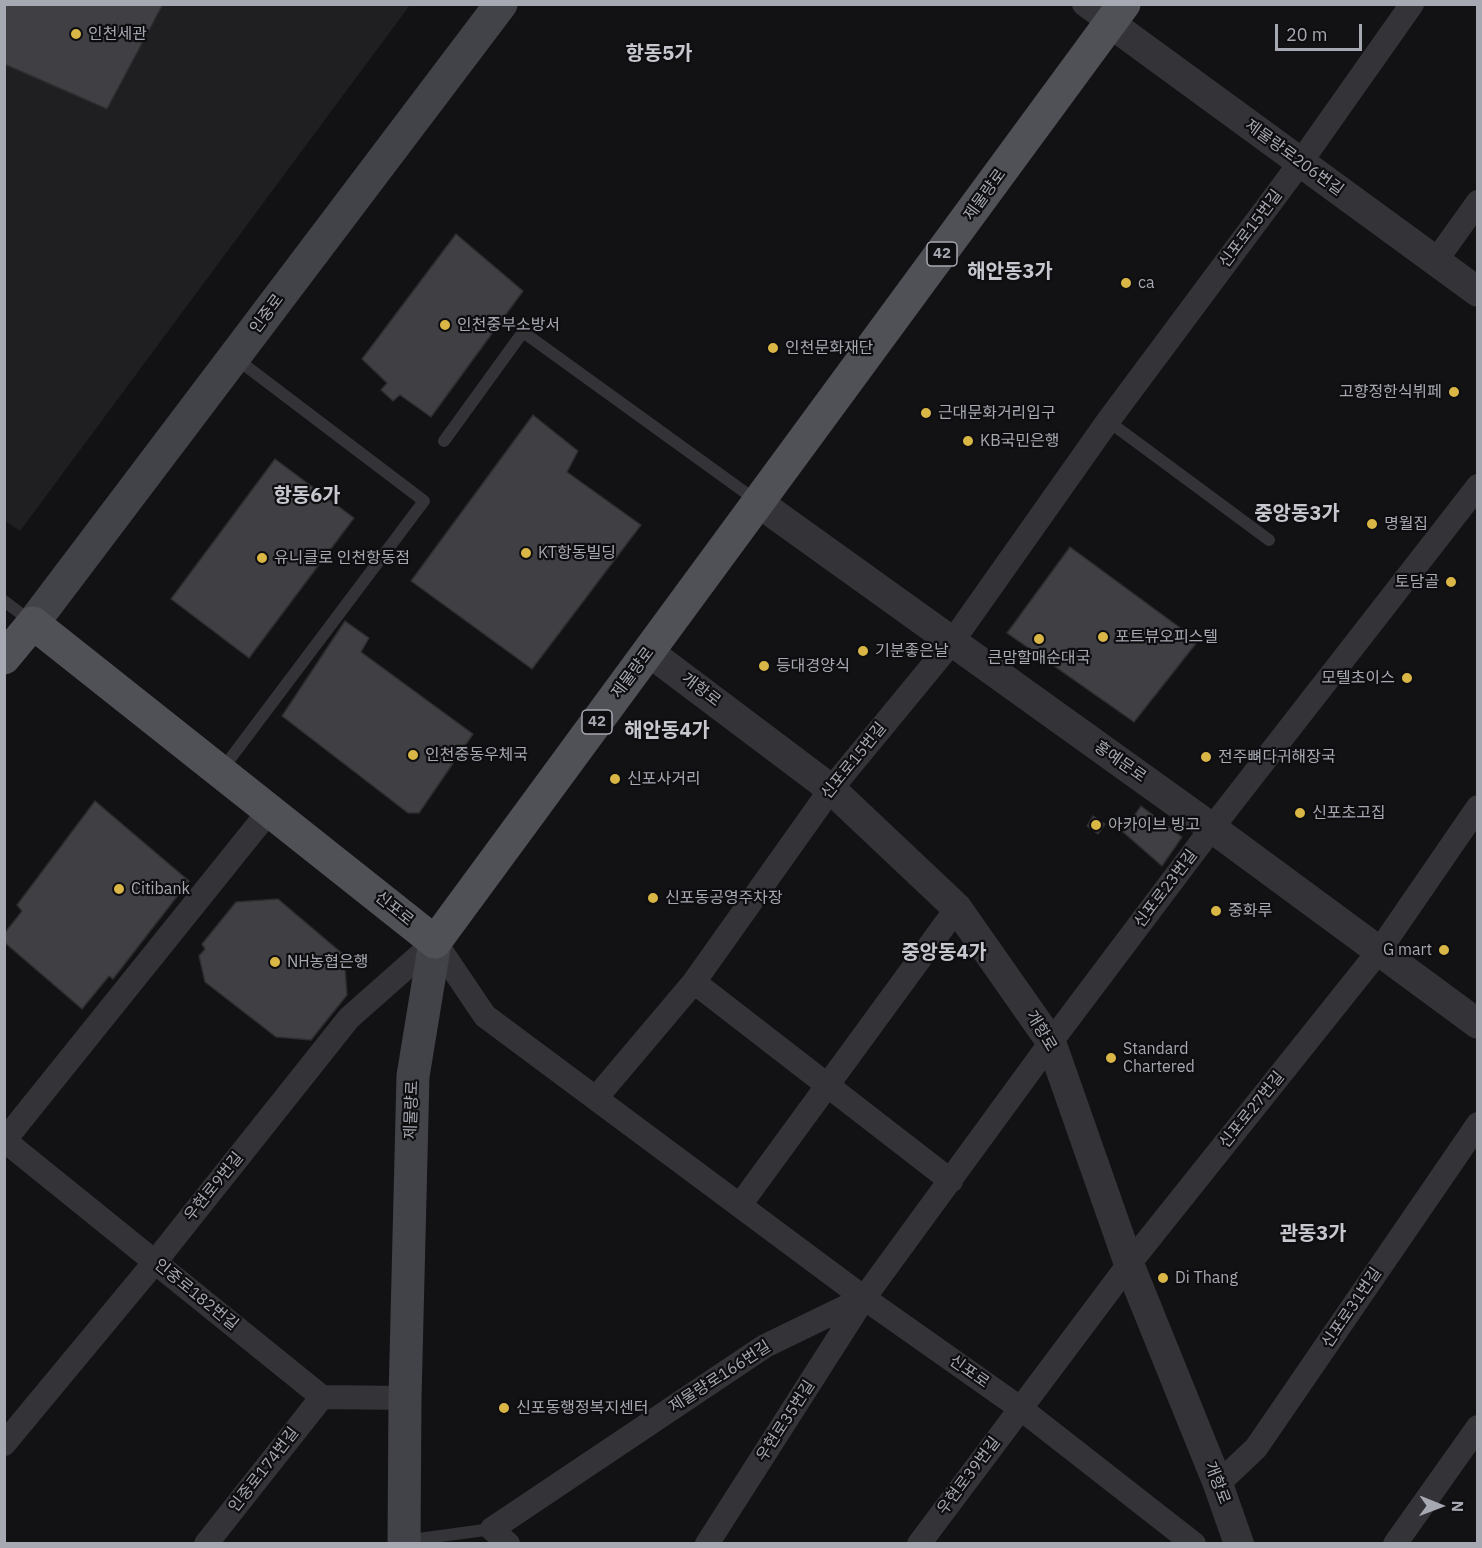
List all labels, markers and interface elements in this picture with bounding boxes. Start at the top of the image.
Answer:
scale bar [1278,12,1365,50]
text: 20 m [1286,23,1328,46]
place label: 인천세관 [88,24,147,44]
marker: 인천세관 [69,27,83,41]
district label: 항동5가 [625,42,693,66]
street label: 제물량로206번길 [1241,116,1347,200]
street label: 제물량로 [960,166,1010,224]
street label: 신포로15번길 [1215,186,1287,272]
road number: 42 [927,242,957,266]
district label: 해안동3가 [967,260,1053,284]
place label: ca [1138,273,1155,293]
marker: ca [1119,276,1133,290]
street label: 인중로 [246,291,288,337]
place label: 인천중부소방서 [457,315,560,335]
marker: 인천중부소방서 [438,318,452,332]
place label: 인천문화재단 [785,338,873,358]
marker: 인천문화재단 [766,341,780,355]
place label: 고향정한식뷔페 [1339,382,1442,402]
marker: 고향정한식뷔페 [1447,385,1461,399]
place label: 근대문화거리입구 [938,403,1056,423]
marker: 근대문화거리입구 [919,406,933,420]
place label: KB국민은행 [980,431,1059,451]
marker: KB국민은행 [961,434,975,448]
district label: 항동6가 [273,484,341,508]
district label: 중앙동3가 [1254,502,1340,526]
place label: 명월집 [1384,514,1428,534]
marker: 명월집 [1365,517,1379,531]
place label: KT항동빌딩 [538,543,616,563]
marker: KT항동빌딩 [519,546,533,560]
place label: 유니클로 인천항동점 [274,548,410,568]
marker: 유니클로 인천항동점 [255,551,269,565]
place label: 토담골 [1395,572,1439,592]
marker: 토담골 [1444,575,1458,589]
place label: 포트뷰오피스텔 [1115,627,1218,647]
marker: 포트뷰오피스텔 [1096,630,1110,644]
marker: 큰맘할매순대국 [1032,632,1046,646]
place label: 기분좋은날 [875,641,949,661]
street label: 제물량로 [608,644,658,702]
marker: 기분좋은날 [856,644,870,658]
place label: 큰맘할매순대국 [987,648,1091,668]
place label: 등대경양식 [776,656,850,676]
marker: 등대경양식 [757,659,771,673]
place label: 모텔초이스 [1321,668,1395,688]
street label: 개항로 [678,669,724,711]
marker: 모텔초이스 [1400,671,1414,685]
road number: 42 [582,710,612,734]
district label: 해안동4가 [624,719,710,743]
street label: 신포로15번길 [817,719,891,803]
street label: 홍예문로 [1090,737,1150,787]
place label: 인천중동우체국 [425,745,528,765]
place label: 전주뼈다귀해장국 [1218,747,1336,767]
marker: 인천중동우체국 [406,748,420,762]
marker: 전주뼈다귀해장국 [1199,750,1213,764]
place label: 신포사거리 [627,769,701,789]
marker: 신포사거리 [608,772,622,786]
place label: 신포초고집 [1312,803,1386,823]
marker: 신포초고집 [1293,806,1307,820]
place label: 아카이브 빙고 [1108,815,1200,835]
marker: 아카이브 빙고 [1089,818,1103,832]
street label: 신포로23번길 [1130,846,1202,932]
place label: Citibank [131,879,190,899]
marker: Citibank [112,882,126,896]
street label: 신포로 [371,888,417,930]
place label: 신포동공영주차장 [665,888,783,908]
marker: 신포동공영주차장 [646,891,660,905]
place label: 중화루 [1228,901,1272,921]
marker: 중화루 [1209,904,1223,918]
place label: G mart [1383,940,1432,960]
district label: 중앙동4가 [901,941,987,965]
marker: G mart [1437,943,1451,957]
place label: NH농협은행 [287,952,369,972]
marker: NH농협은행 [268,955,282,969]
street label: 개항로 [1021,1007,1061,1055]
place label: Standard Chartered [1123,1039,1195,1077]
marker: Standard Chartered [1104,1051,1118,1065]
street label: 신포로27번길 [1215,1068,1289,1152]
street label: 제물량로 [401,1080,423,1140]
street label: 우현로9번길 [180,1149,248,1225]
district label: 관동3가 [1279,1222,1347,1246]
street label: 인중로182번길 [150,1255,242,1335]
street label: 신포로31번길 [1318,1264,1386,1352]
place label: Di Thang [1175,1268,1238,1288]
marker: Di Thang [1156,1271,1170,1285]
street label: 제물량로166번길 [666,1337,774,1417]
street label: 신포로 [945,1351,993,1393]
street label: 우현로35번길 [753,1377,819,1465]
place label: 신포동행정복지센터 [516,1398,648,1418]
marker: 신포동행정복지센터 [497,1401,511,1415]
street label: 인중로174번길 [225,1424,303,1516]
street label: 우현로39번길 [933,1433,1005,1519]
street label: 개항로 [1200,1459,1234,1507]
north arrow [1410,1476,1470,1536]
text: N [1448,1500,1468,1512]

